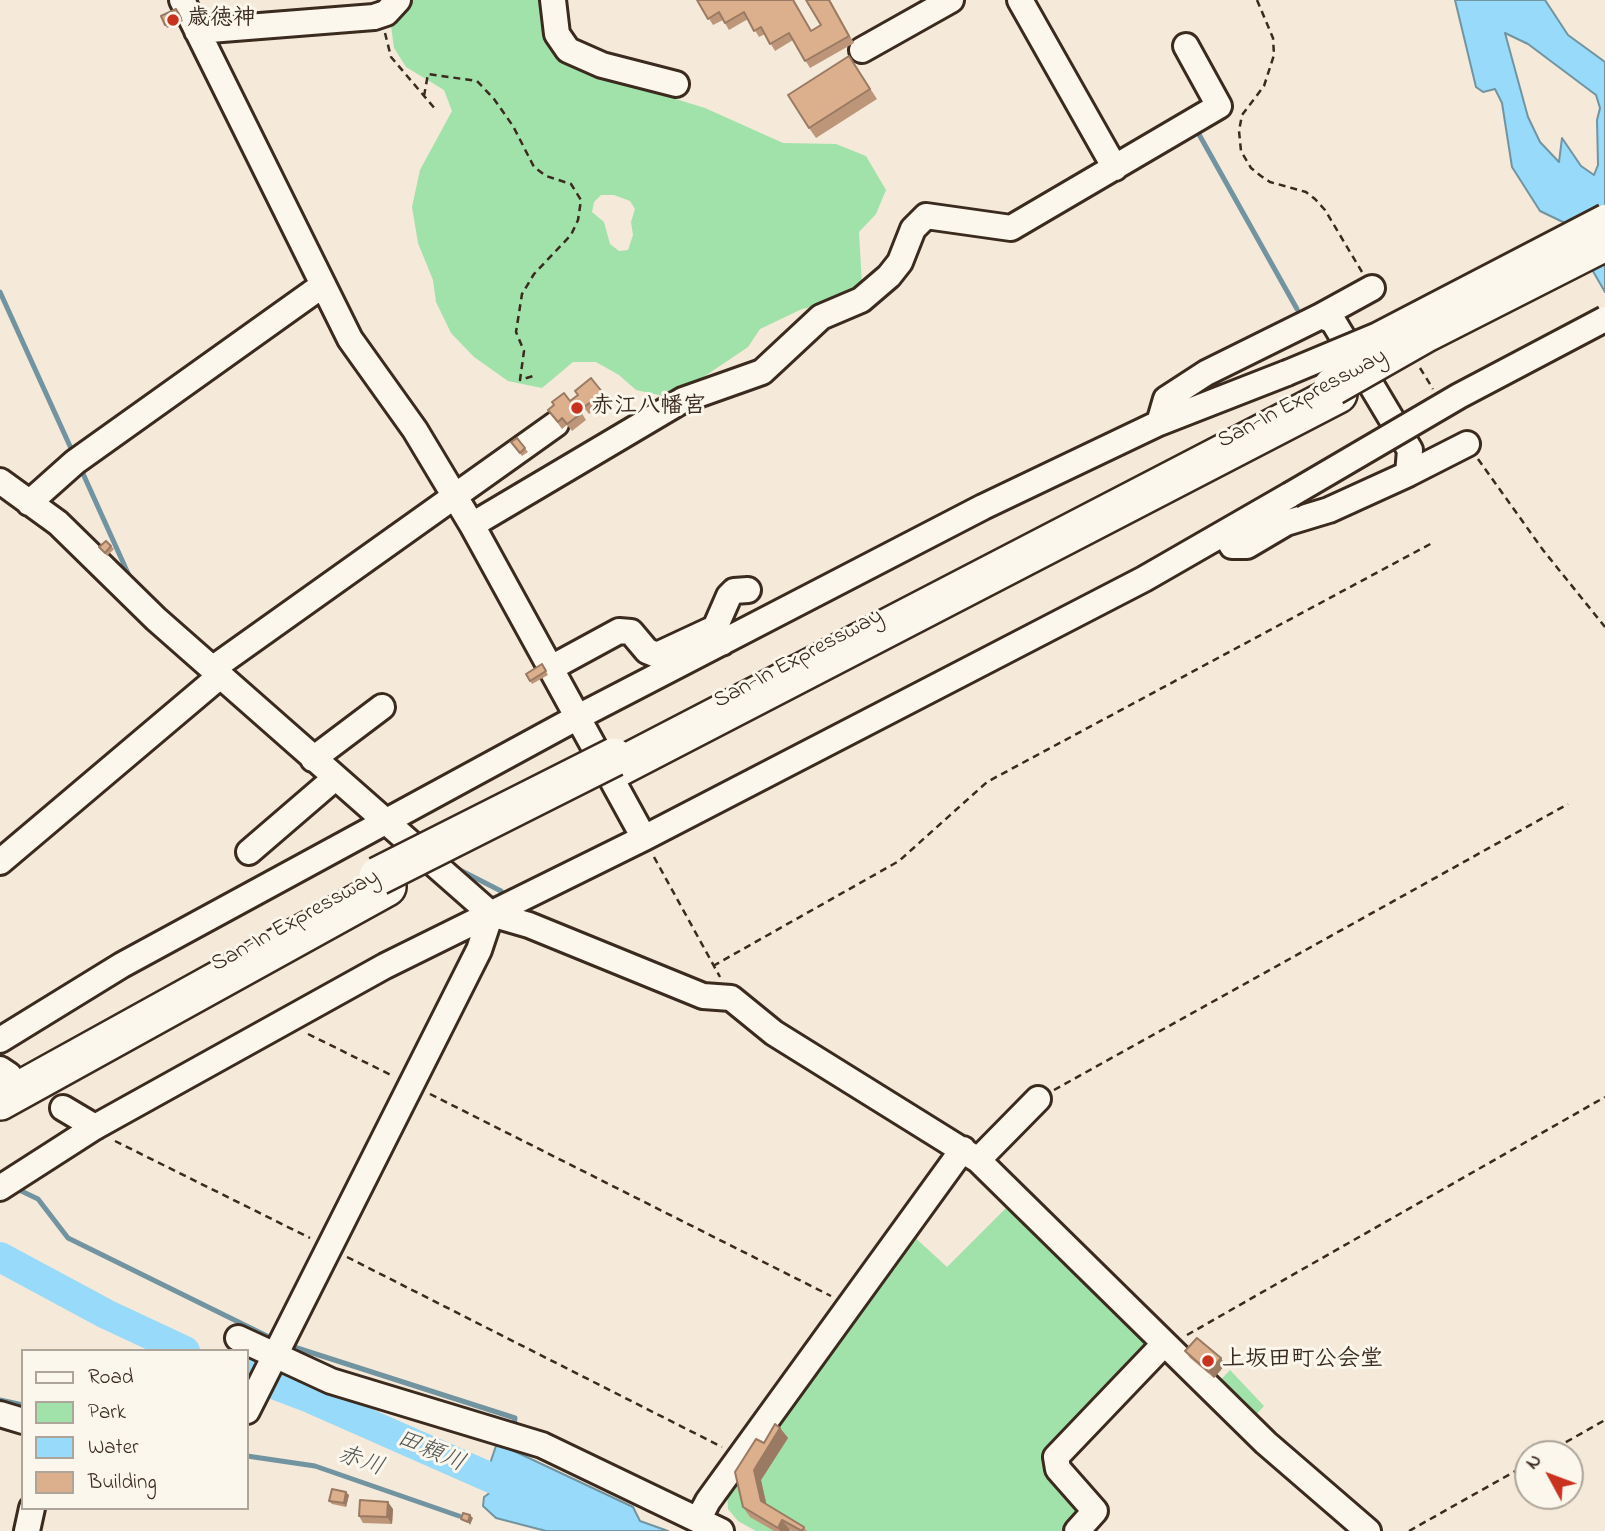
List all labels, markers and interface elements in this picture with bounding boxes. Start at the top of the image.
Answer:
place label: 歳徳神 [187,6,256,34]
marker: 歳徳神 [165,12,181,28]
street label: San-In Expressway [1214,344,1392,456]
place label: 赤江八幡宮 [591,394,706,422]
marker: 赤江八幡宮 [569,400,585,416]
street label: San-In Expressway [710,604,888,716]
street label: San-In Expressway [207,864,385,980]
place label: 上坂田町公会堂 [1222,1347,1383,1375]
legend [21,1349,248,1510]
marker: 上坂田町公会堂 [1200,1353,1216,1369]
text: Road [88,1363,134,1393]
text: Park [88,1398,126,1428]
water label: 田頼川 [391,1426,469,1480]
text: Water [88,1433,139,1463]
north arrow [1514,1440,1584,1510]
water label: 赤川 [333,1442,387,1484]
text: N [1520,1449,1549,1476]
text: Building [88,1468,157,1498]

